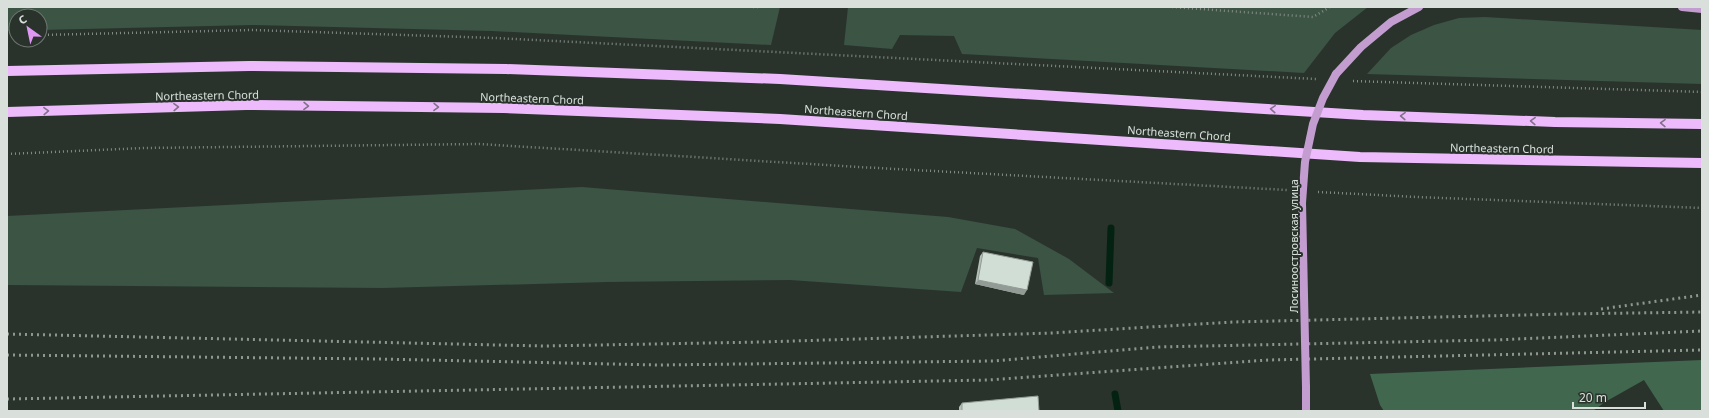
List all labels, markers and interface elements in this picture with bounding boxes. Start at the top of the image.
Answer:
north arrow [8,8,48,48]
text: С [15,11,29,27]
street label: Northeastern Chord [155,87,259,103]
street label: Northeastern Chord [480,89,584,107]
street label: Northeastern Chord [804,101,908,123]
one-way arrow [303,102,309,110]
one-way arrow [173,103,179,111]
one-way arrow [433,103,439,112]
one-way arrow [1270,105,1276,114]
one-way arrow [43,106,49,115]
one-way arrow [1400,112,1406,121]
one-way arrow [1530,117,1536,126]
one-way arrow [1660,119,1666,127]
street label: Northeastern Chord [1127,122,1231,144]
street label: Northeastern Chord [1450,140,1554,156]
street label: Лосиноостровская улица [1286,179,1301,313]
scale bar [1573,384,1645,410]
text: 20 m [1579,389,1607,406]

